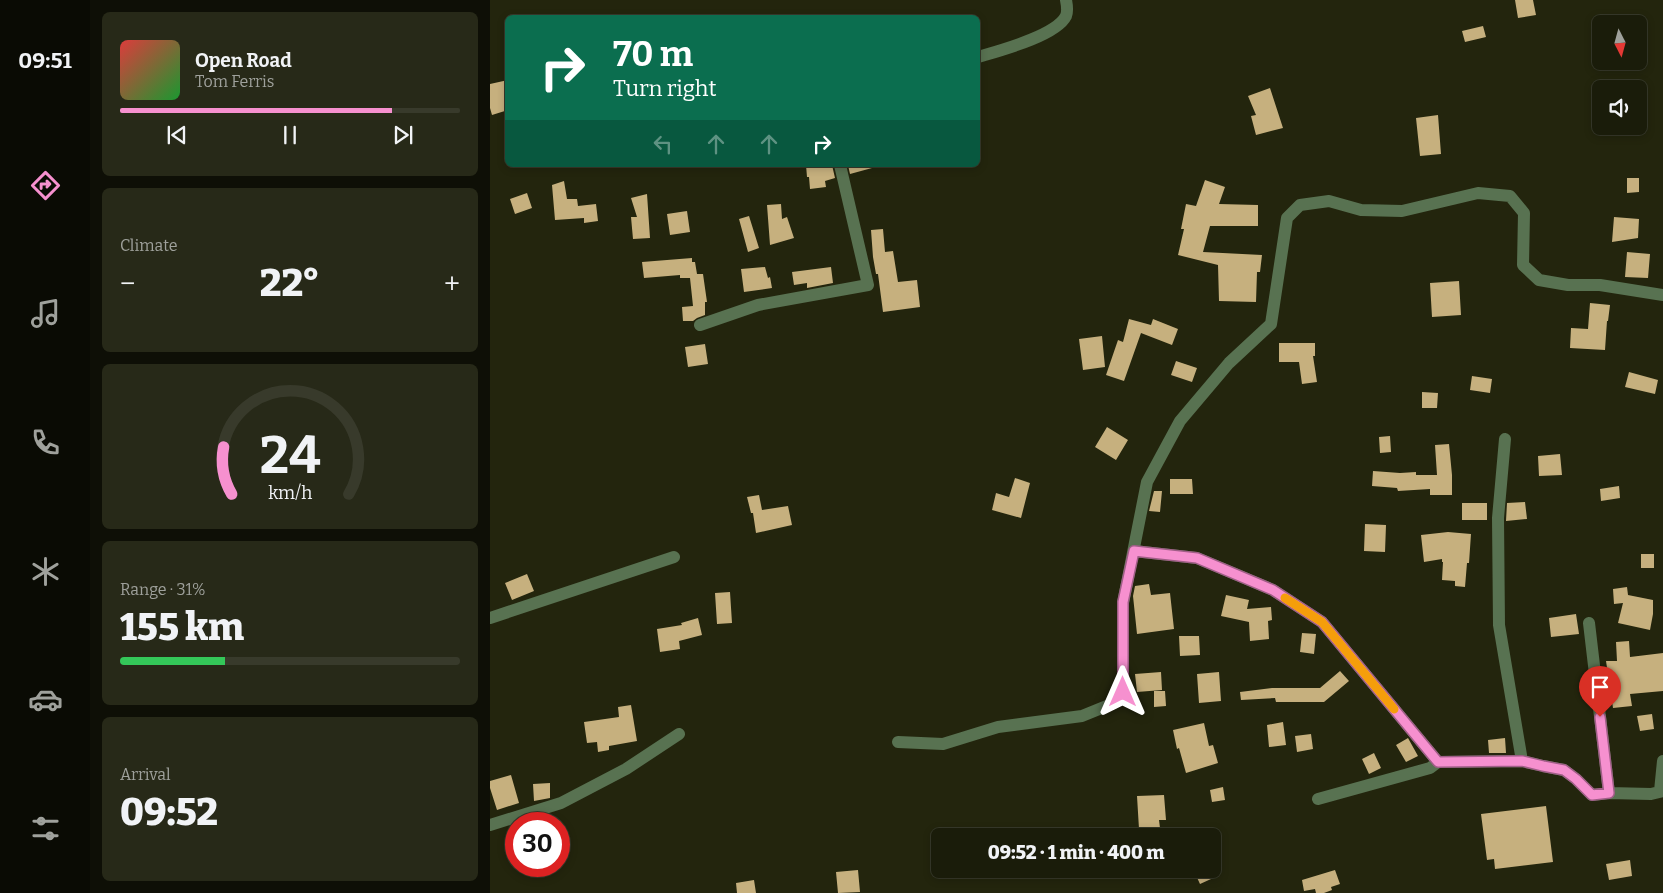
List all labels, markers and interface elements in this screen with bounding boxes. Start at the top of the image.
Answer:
north arrow [1592,15,1648,70]
map controls [1592,15,1647,135]
text: 70 m [613,33,693,75]
icon: right [530,35,595,100]
text: 09:51 [18,47,72,74]
text: Open Road [195,49,292,72]
text: Tom Ferris [195,72,274,91]
text: Turn right [613,75,716,102]
button: sound [1592,80,1647,135]
icon: previous [163,121,191,149]
icon: pause [276,121,304,149]
icon: next [389,121,417,149]
icon: left [649,130,677,158]
icon: ahead [702,130,730,158]
icon: ahead [755,130,783,158]
icon: right [808,130,836,158]
icon: directions [28,168,63,203]
text: Climate [120,236,178,255]
text: 22° [260,260,320,306]
text: − [120,267,135,300]
text: + [444,267,460,300]
icon: music [28,296,63,331]
text: 24 [260,424,321,487]
icon: phone [28,425,63,460]
text: km/h [268,482,312,504]
icon: climate [28,554,63,589]
text: Range · 31% [120,580,206,599]
text: 155 km [120,604,244,650]
position arrow [1096,665,1148,717]
pin [1579,666,1621,717]
icon: arrive [1586,673,1614,701]
icon: car [28,682,63,717]
text: Arrival [120,765,171,784]
text: 09:52 [120,789,218,835]
icon: filters [28,811,63,846]
speed limit sign: 30 [505,812,570,877]
text: 09:52 · 1 min · 400 m [988,841,1164,864]

